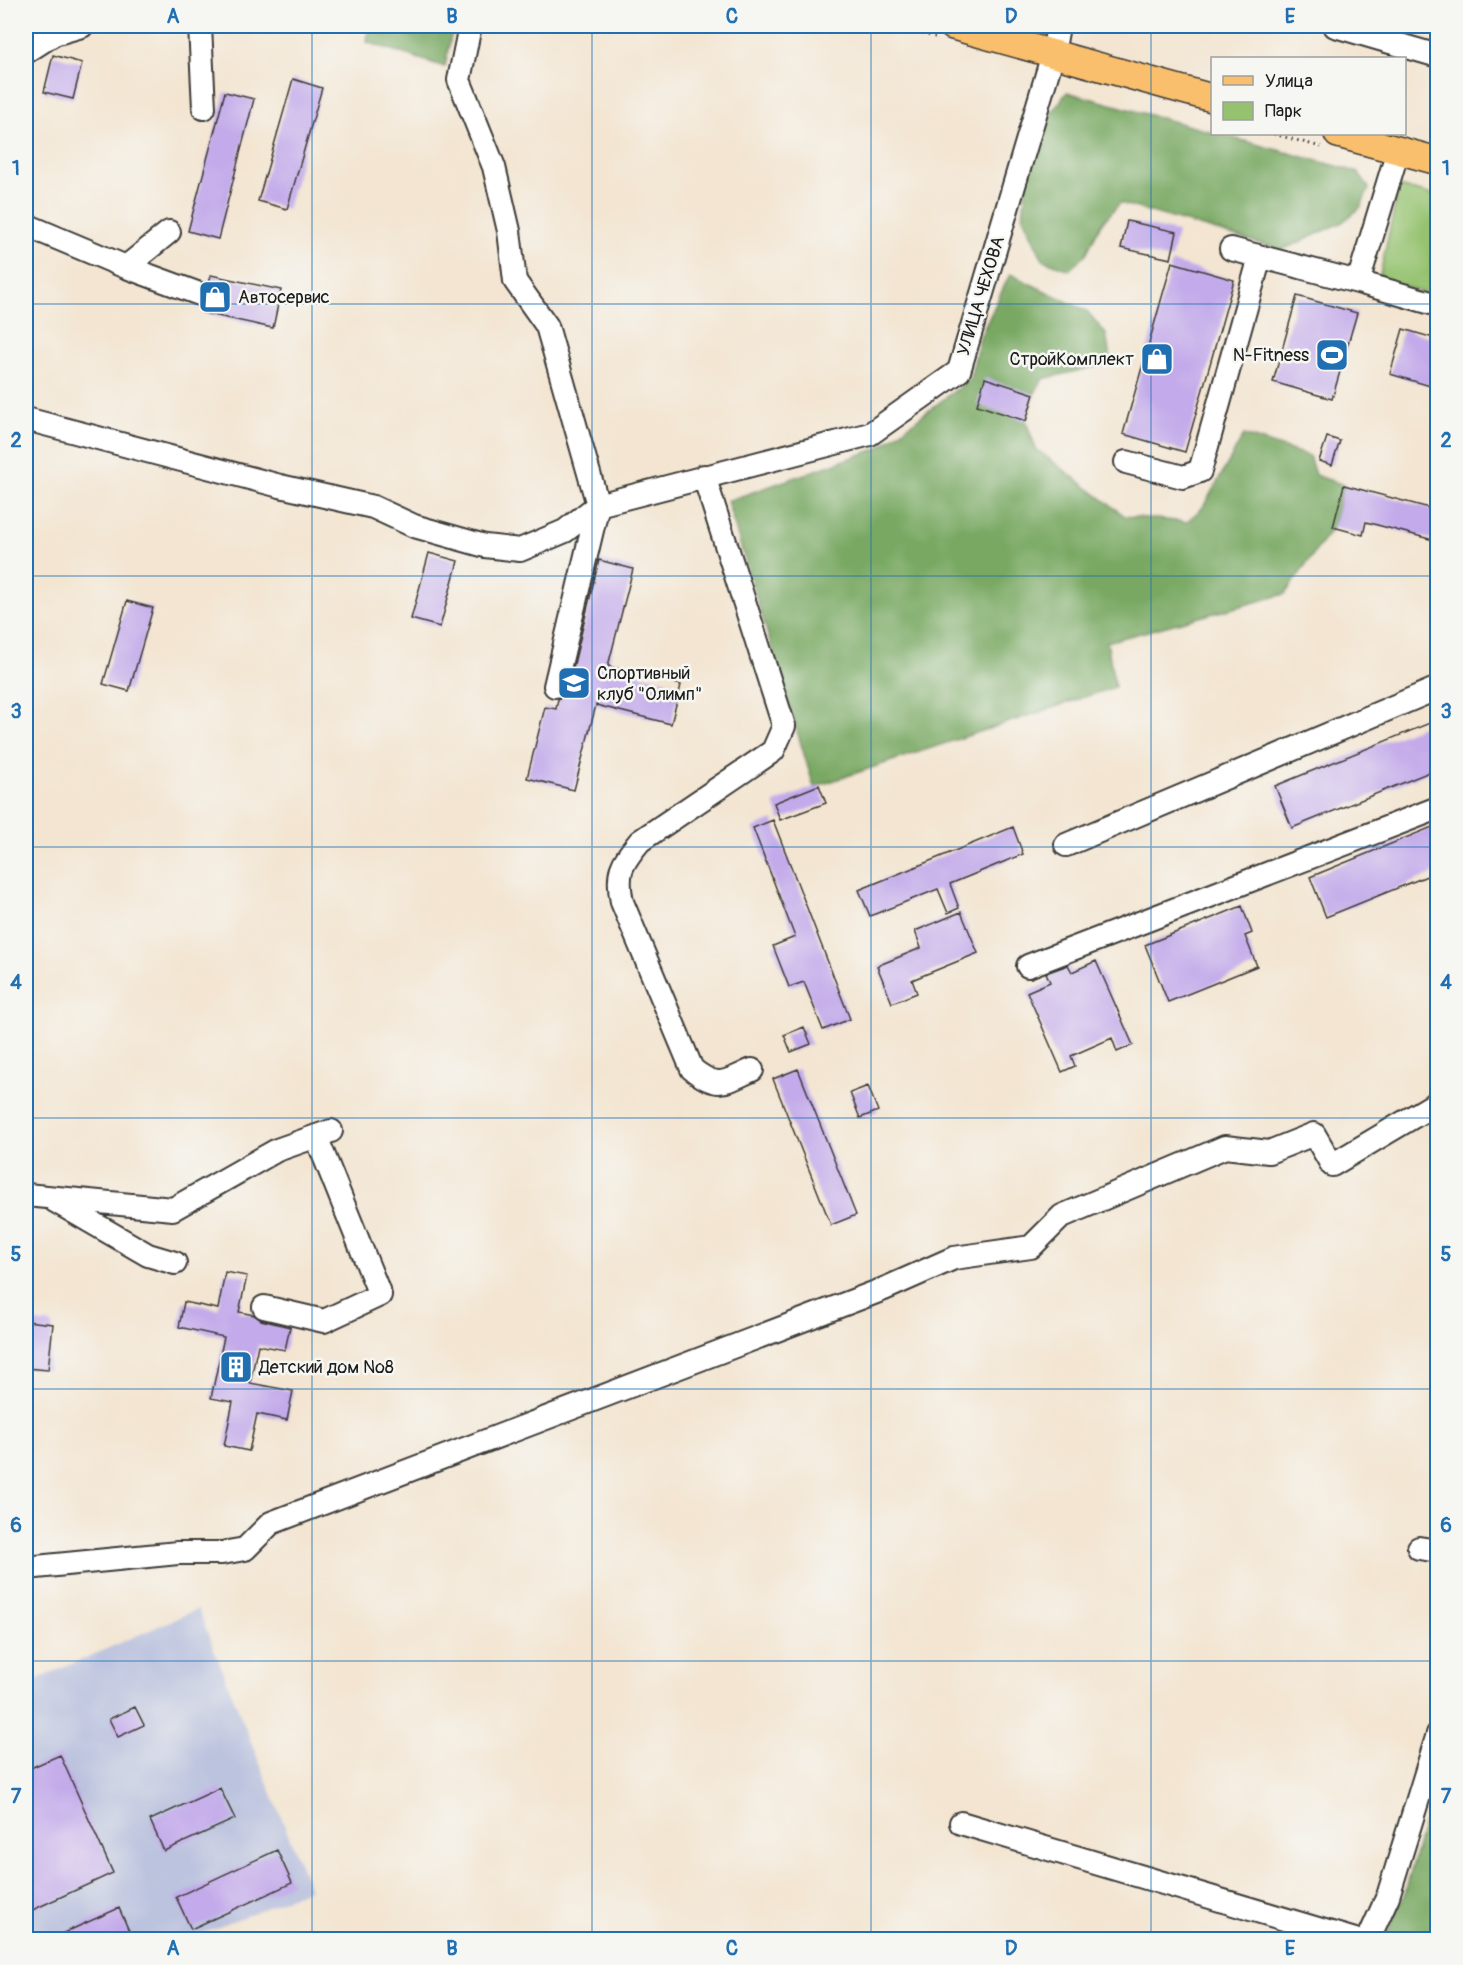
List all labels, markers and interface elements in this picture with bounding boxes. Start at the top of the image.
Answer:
text: A [167,4,180,29]
text: B [446,4,458,29]
text: C [726,4,738,29]
text: D [1005,4,1018,29]
text: E [1285,4,1296,29]
legend [1211,57,1406,135]
text: Улица [1265,70,1313,93]
text: Парк [1265,100,1302,123]
text: 1 [12,156,20,181]
text: 1 [1442,156,1450,181]
street label: УЛИЦА ЧЕХОВА [952,233,1010,359]
shop icon: Автосервис [197,279,233,315]
place label: Автосервис [238,286,330,309]
sports icon: N-Fitness [1314,337,1350,373]
shop icon: СтройКомплект [1139,341,1175,377]
place label: N-Fitness [1233,344,1309,367]
place label: СтройКомплект [1009,348,1134,371]
text: 2 [10,428,22,453]
text: 2 [1440,428,1452,453]
place label: Спортивный клуб "Олимп" [597,662,702,706]
school or university icon: Спортивный клуб "Олимп" [556,665,592,701]
text: 3 [10,699,22,724]
text: 3 [1440,699,1452,724]
text: 4 [10,970,22,995]
text: 4 [1440,970,1452,995]
text: 5 [11,1242,22,1267]
text: 5 [1441,1242,1452,1267]
building icon: Детский дом №8 [218,1349,254,1385]
place label: Детский дом №8 [258,1356,394,1379]
text: 6 [10,1513,22,1538]
text: 6 [1440,1513,1452,1538]
text: 7 [11,1784,22,1809]
text: 7 [1441,1784,1452,1809]
text: A [167,1936,180,1961]
text: B [446,1936,458,1961]
text: C [726,1936,738,1961]
text: D [1005,1936,1018,1961]
text: E [1285,1936,1296,1961]

